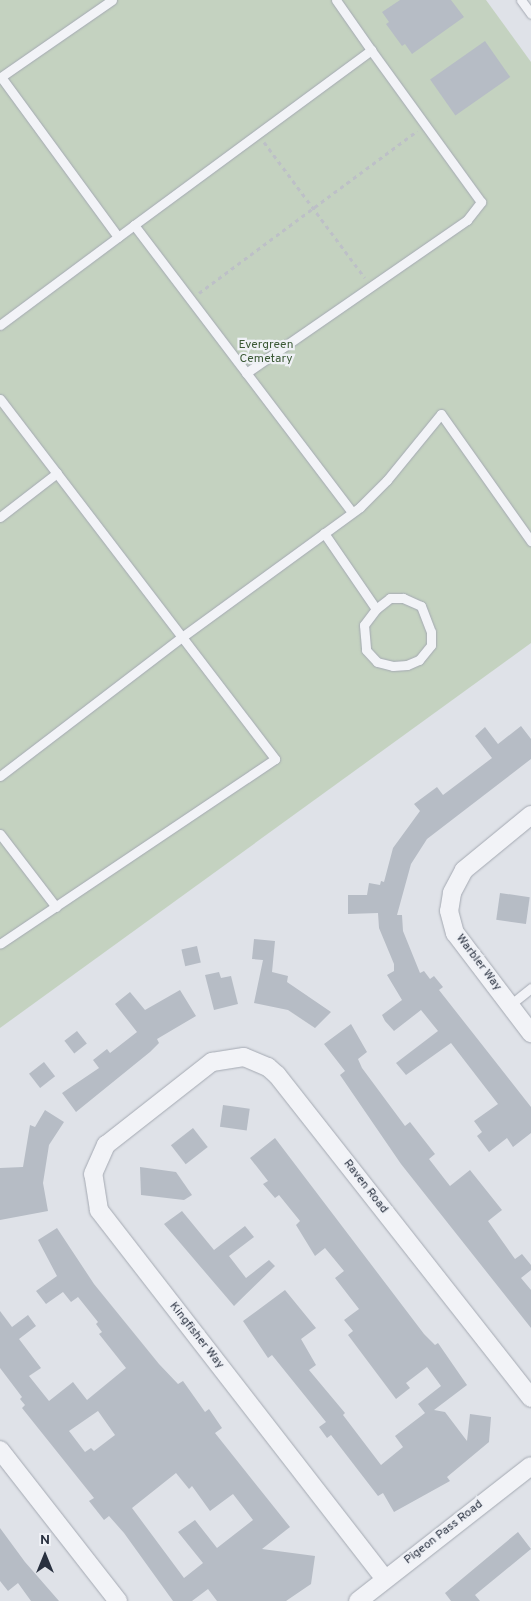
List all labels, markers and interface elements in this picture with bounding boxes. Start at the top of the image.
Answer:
park label: Evergreen Cemetary [239,339,293,367]
street label: Warbler Way [452,932,504,994]
street label: Raven Road [340,1157,390,1217]
street label: Kingfisher Way [165,1300,227,1372]
street label: Pigeon Pass Road [402,1498,486,1568]
north arrow [20,1531,70,1581]
text: N [40,1532,50,1549]

